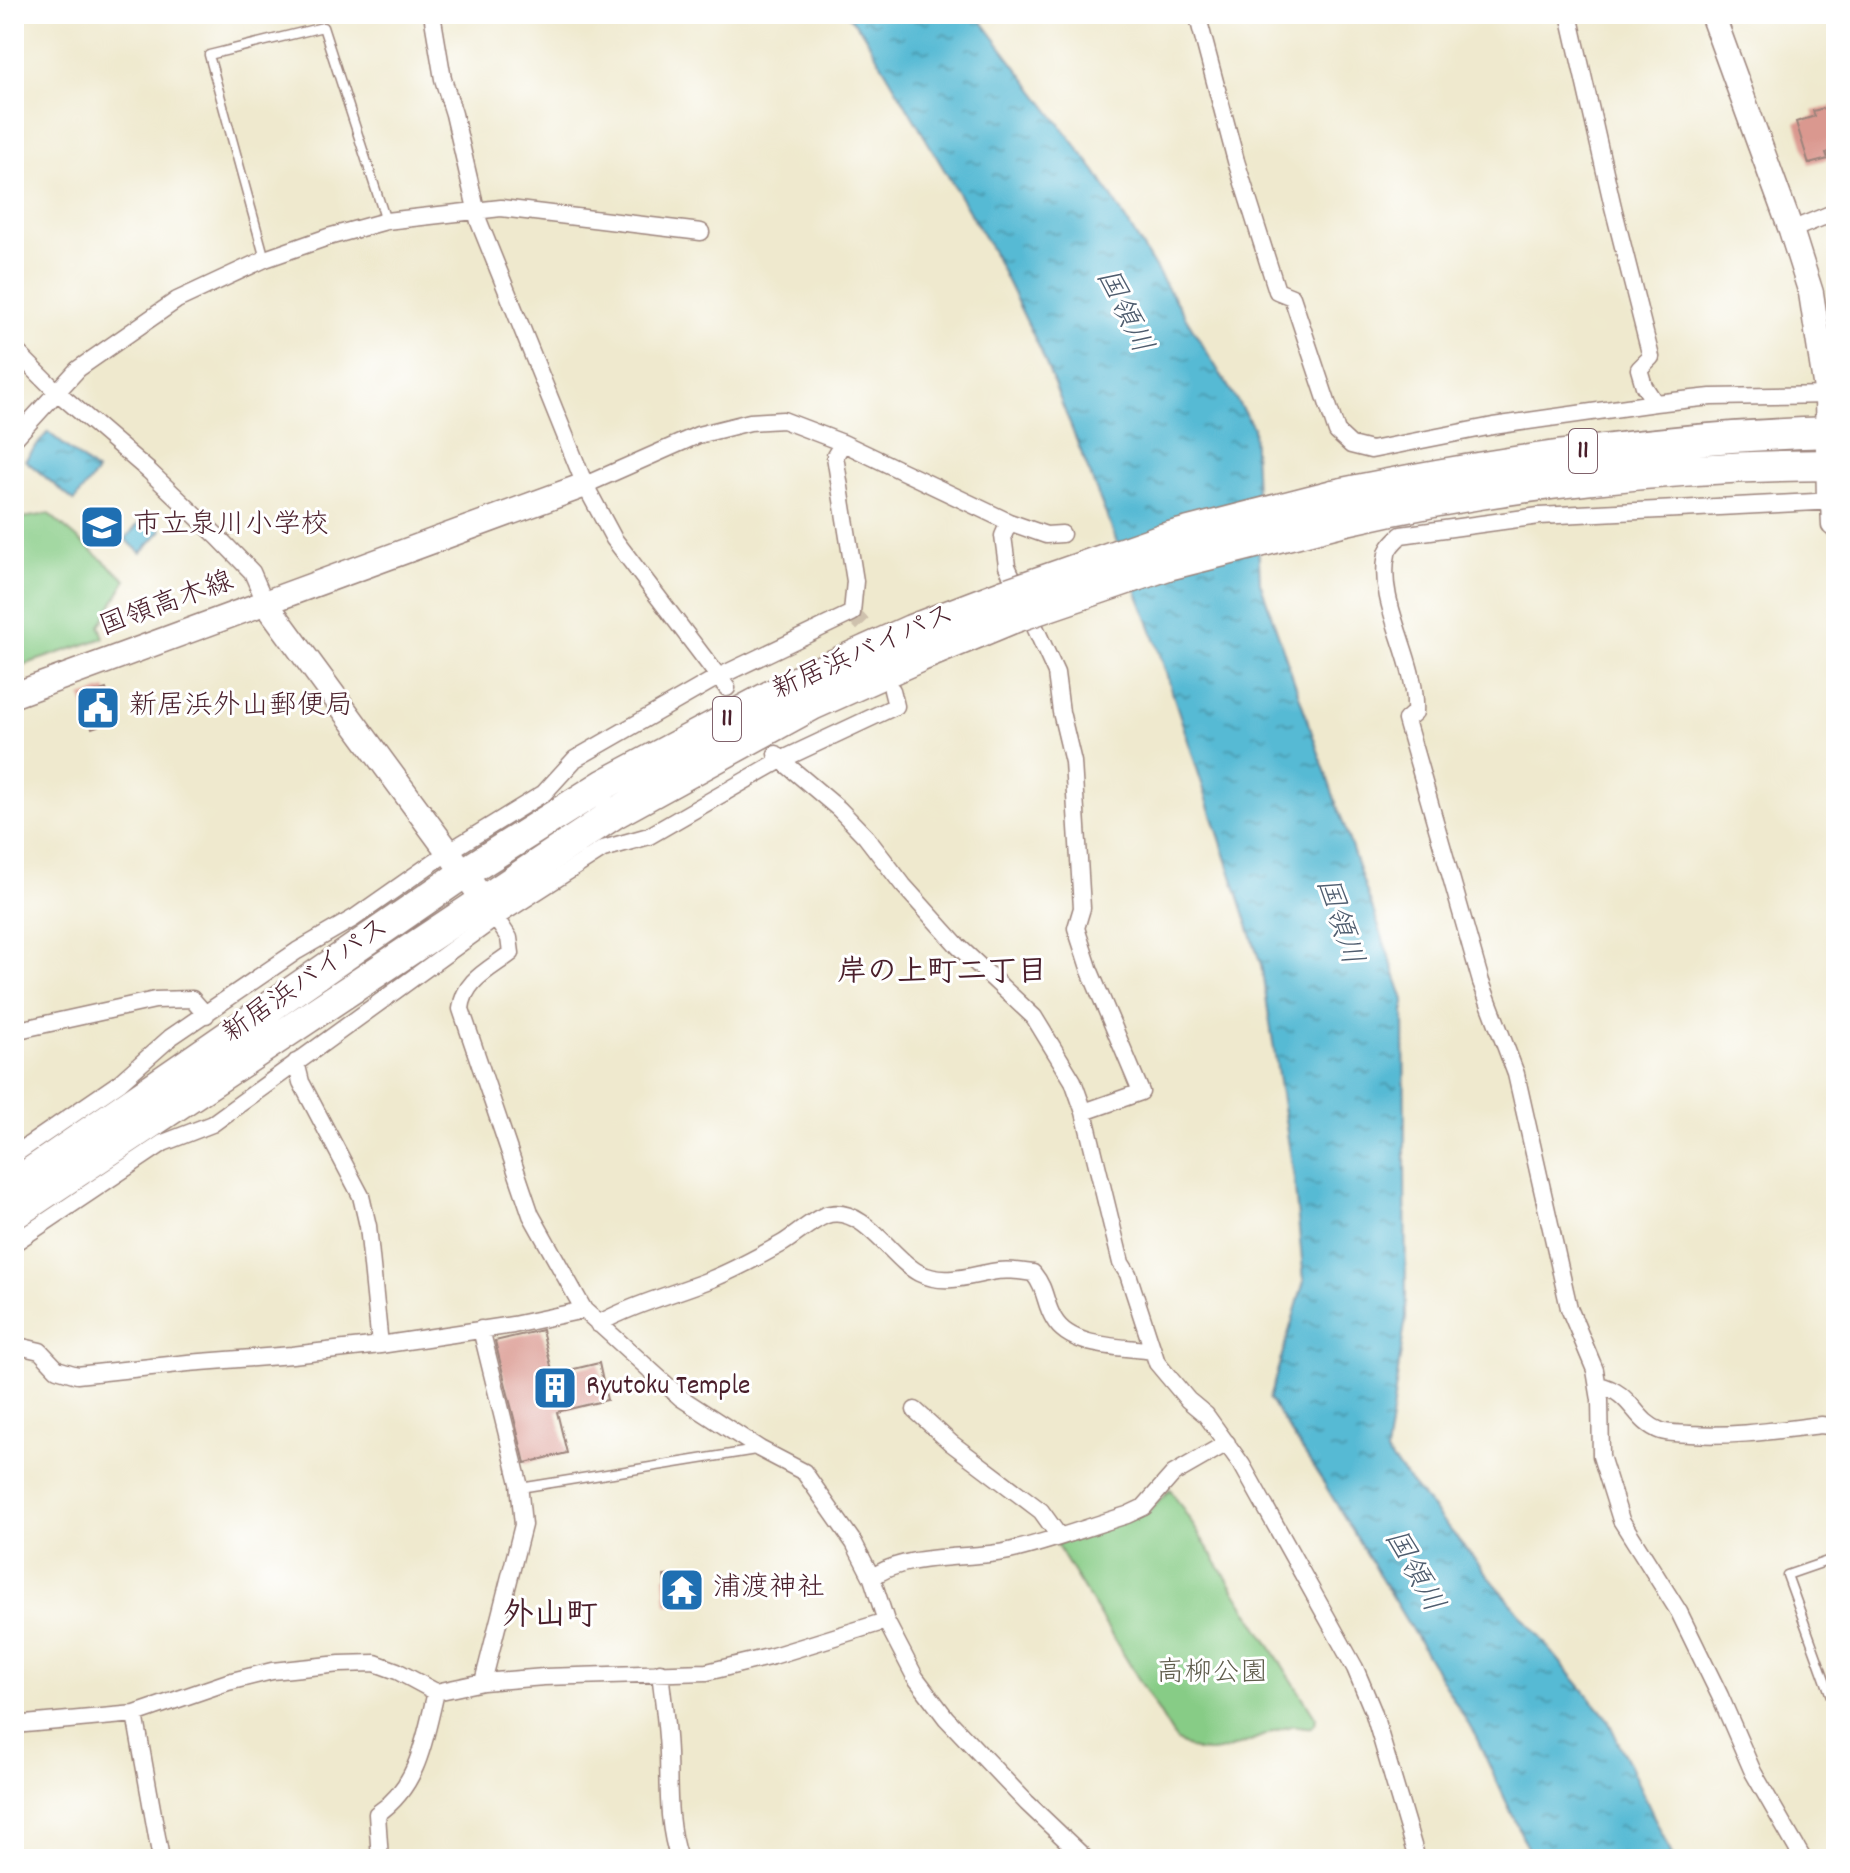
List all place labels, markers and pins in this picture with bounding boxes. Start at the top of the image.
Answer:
school or university icon: 市立泉川小学校 [78,503,126,551]
place label: 市立泉川小学校 [133,507,329,547]
public building icon: 新居浜外山郵便局 [74,684,122,732]
place label: 新居浜外山郵便局 [129,688,353,728]
building icon: Ryutoku Temple [531,1364,579,1412]
place label: Ryutoku Temple [586,1368,750,1408]
temple icon: 浦渡神社 [658,1566,706,1614]
place label: 浦渡神社 [713,1570,825,1610]

